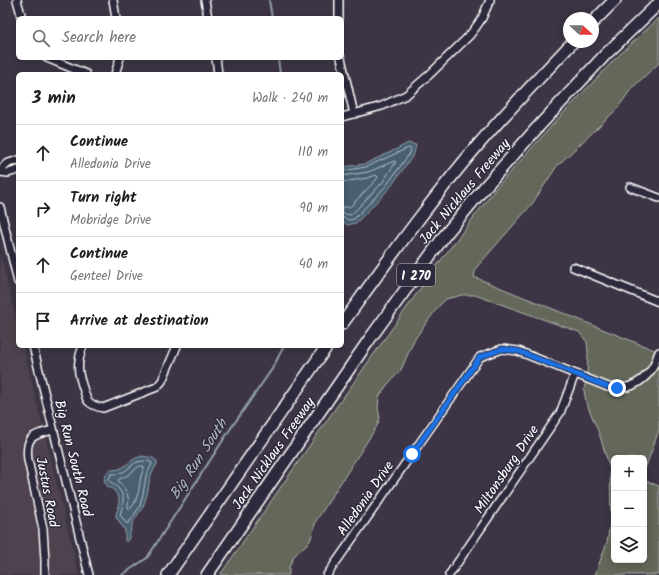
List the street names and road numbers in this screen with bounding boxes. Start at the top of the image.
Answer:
street label: Jack Nicklaus Freeway [414,133,516,249]
road number: I 270 [397,264,435,286]
street label: Jack Nicklaus Freeway [227,393,321,514]
street label: Big Run South Road [48,398,98,520]
street label: Miltonsburg Drive [469,420,545,518]
street label: Justus Road [29,455,65,530]
street label: Alledonia Drive [332,456,400,541]

